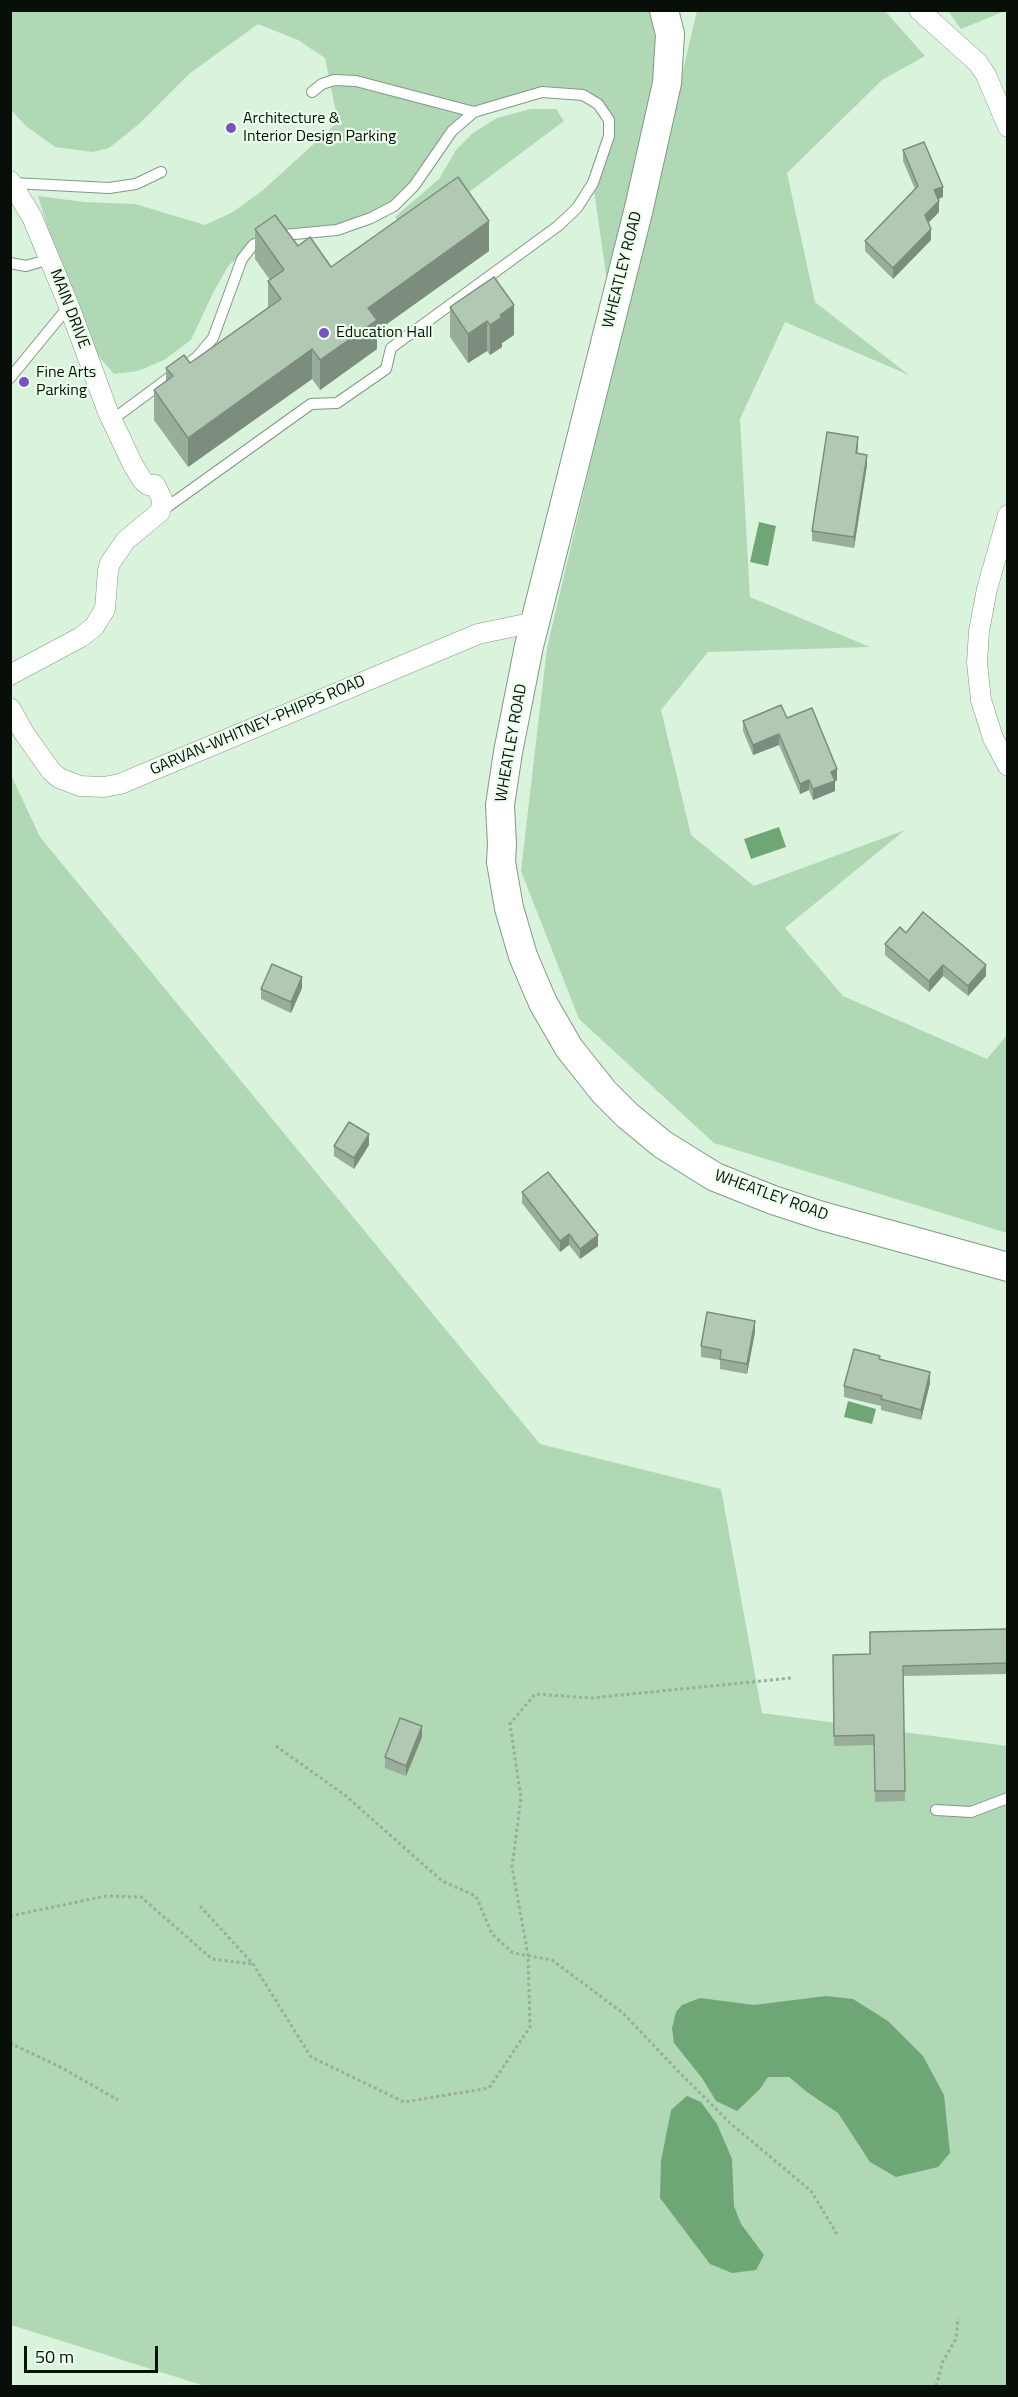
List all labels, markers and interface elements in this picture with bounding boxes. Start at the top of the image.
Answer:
place label: Architecture & Interior Design Parking [243,109,396,147]
marker: Architecture & Interior Design Parking [224,121,238,135]
street label: WHEATLEY ROAD [599,210,647,330]
street label: MAIN DRIVE [45,267,93,351]
place label: Education Hall [336,323,433,343]
marker: Education Hall [317,326,331,340]
place label: Fine Arts Parking [36,363,96,401]
marker: Fine Arts Parking [17,375,31,389]
street label: GARVAN-WHITNEY-PHIPPS ROAD [147,672,369,780]
street label: WHEATLEY ROAD [492,682,532,804]
street label: WHEATLEY ROAD [711,1167,831,1225]
scale bar [27,2334,160,2372]
text: 50 m [35,2343,74,2370]

